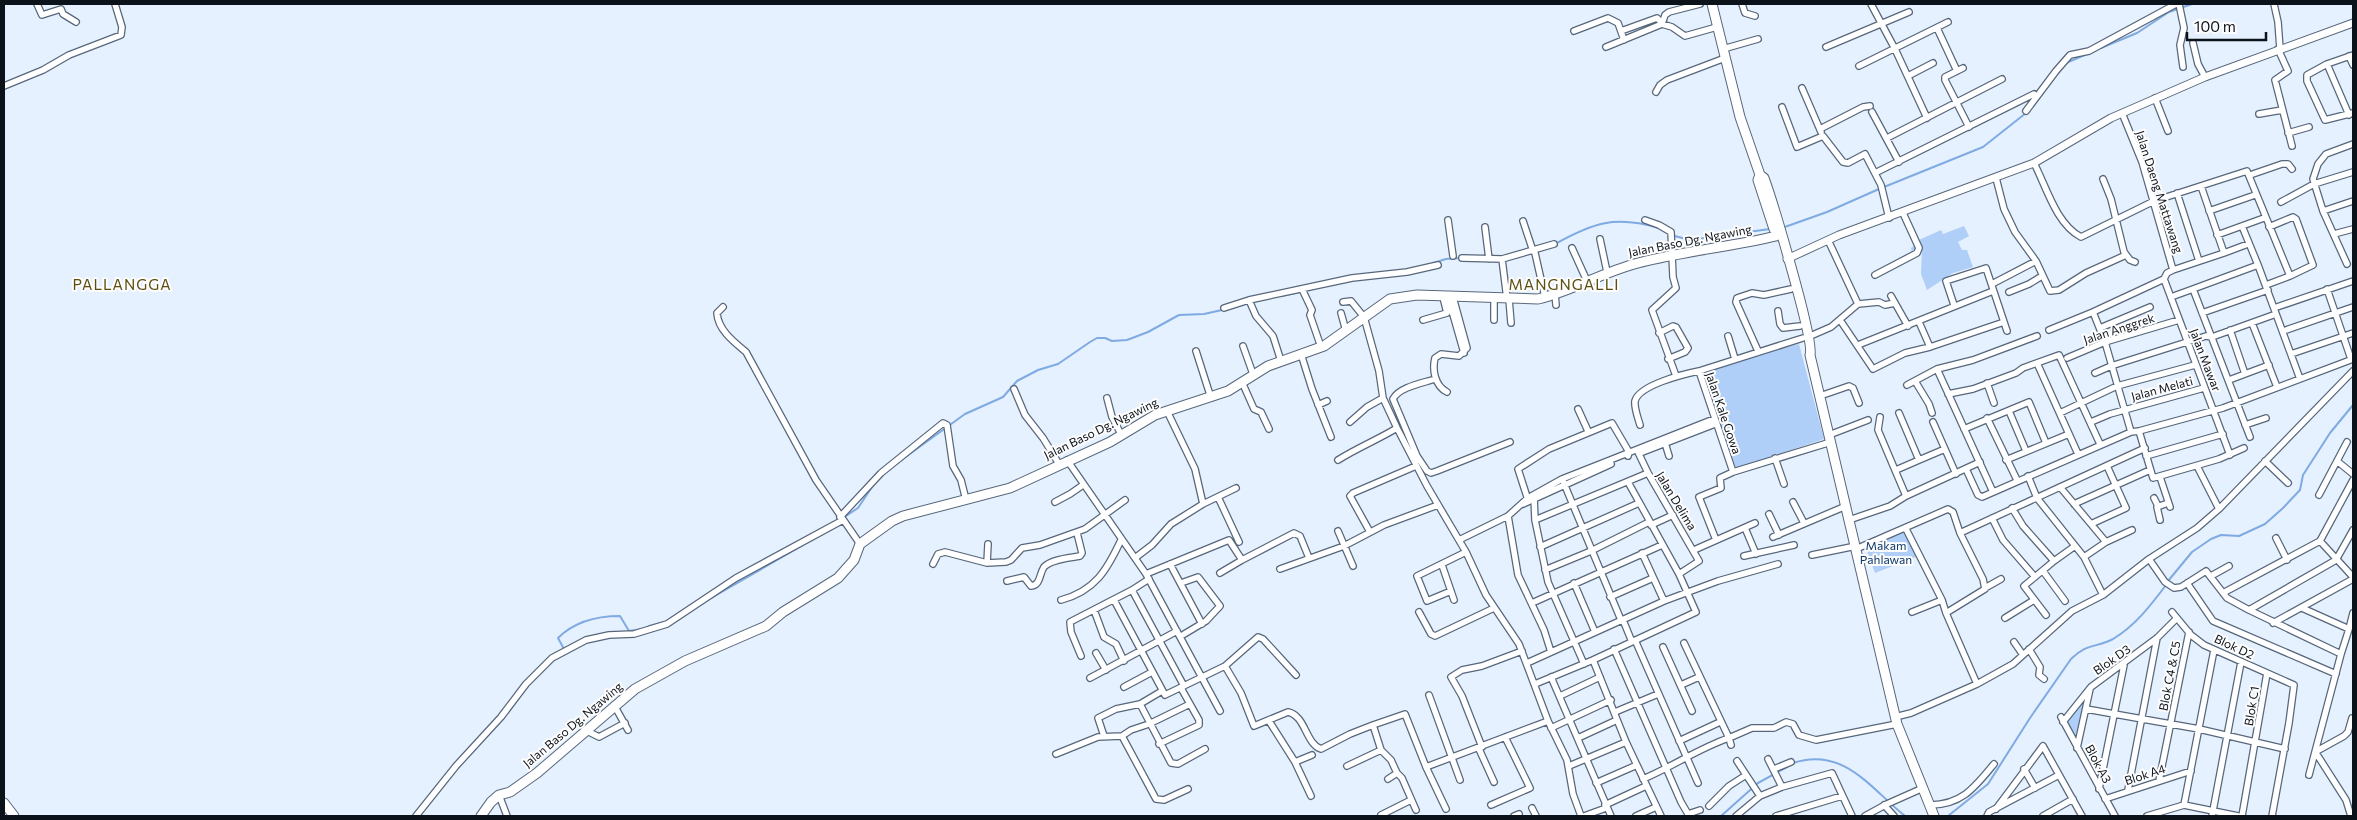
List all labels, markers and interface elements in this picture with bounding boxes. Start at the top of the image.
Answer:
scale bar [2187,10,2266,42]
text: 100 m [2194,17,2236,35]
street label: Jalan Daeng Mattawang [2133,129,2187,256]
street label: Jalan Baso Dg. Ngawing [1627,221,1753,260]
district label: PALLANGGA [72,275,172,293]
district label: MANGNGALLI [1508,275,1620,293]
street label: Jalan Anggrek [2081,310,2157,347]
street label: Jalan Mawar [2187,326,2224,394]
street label: Jalan Kale Gowa [1702,370,1745,456]
street label: Jalan Melati [2129,373,2194,404]
street label: Jalan Baso Dg. Ngawing [1041,394,1161,463]
street label: Jalan Delima [1653,468,1700,533]
park label: Makam Pahlawan [1860,538,1912,566]
street label: Blok D2 [2212,631,2257,662]
street label: Blok C4 & C5 [2155,640,2183,712]
street label: Blok D3 [2090,641,2133,677]
street label: Jalan Baso Dg. Ngawing [520,678,626,771]
street label: Blok C1 [2241,685,2261,727]
street label: Blok A3 [2083,742,2115,785]
street label: Blok A4 [2122,761,2167,787]

